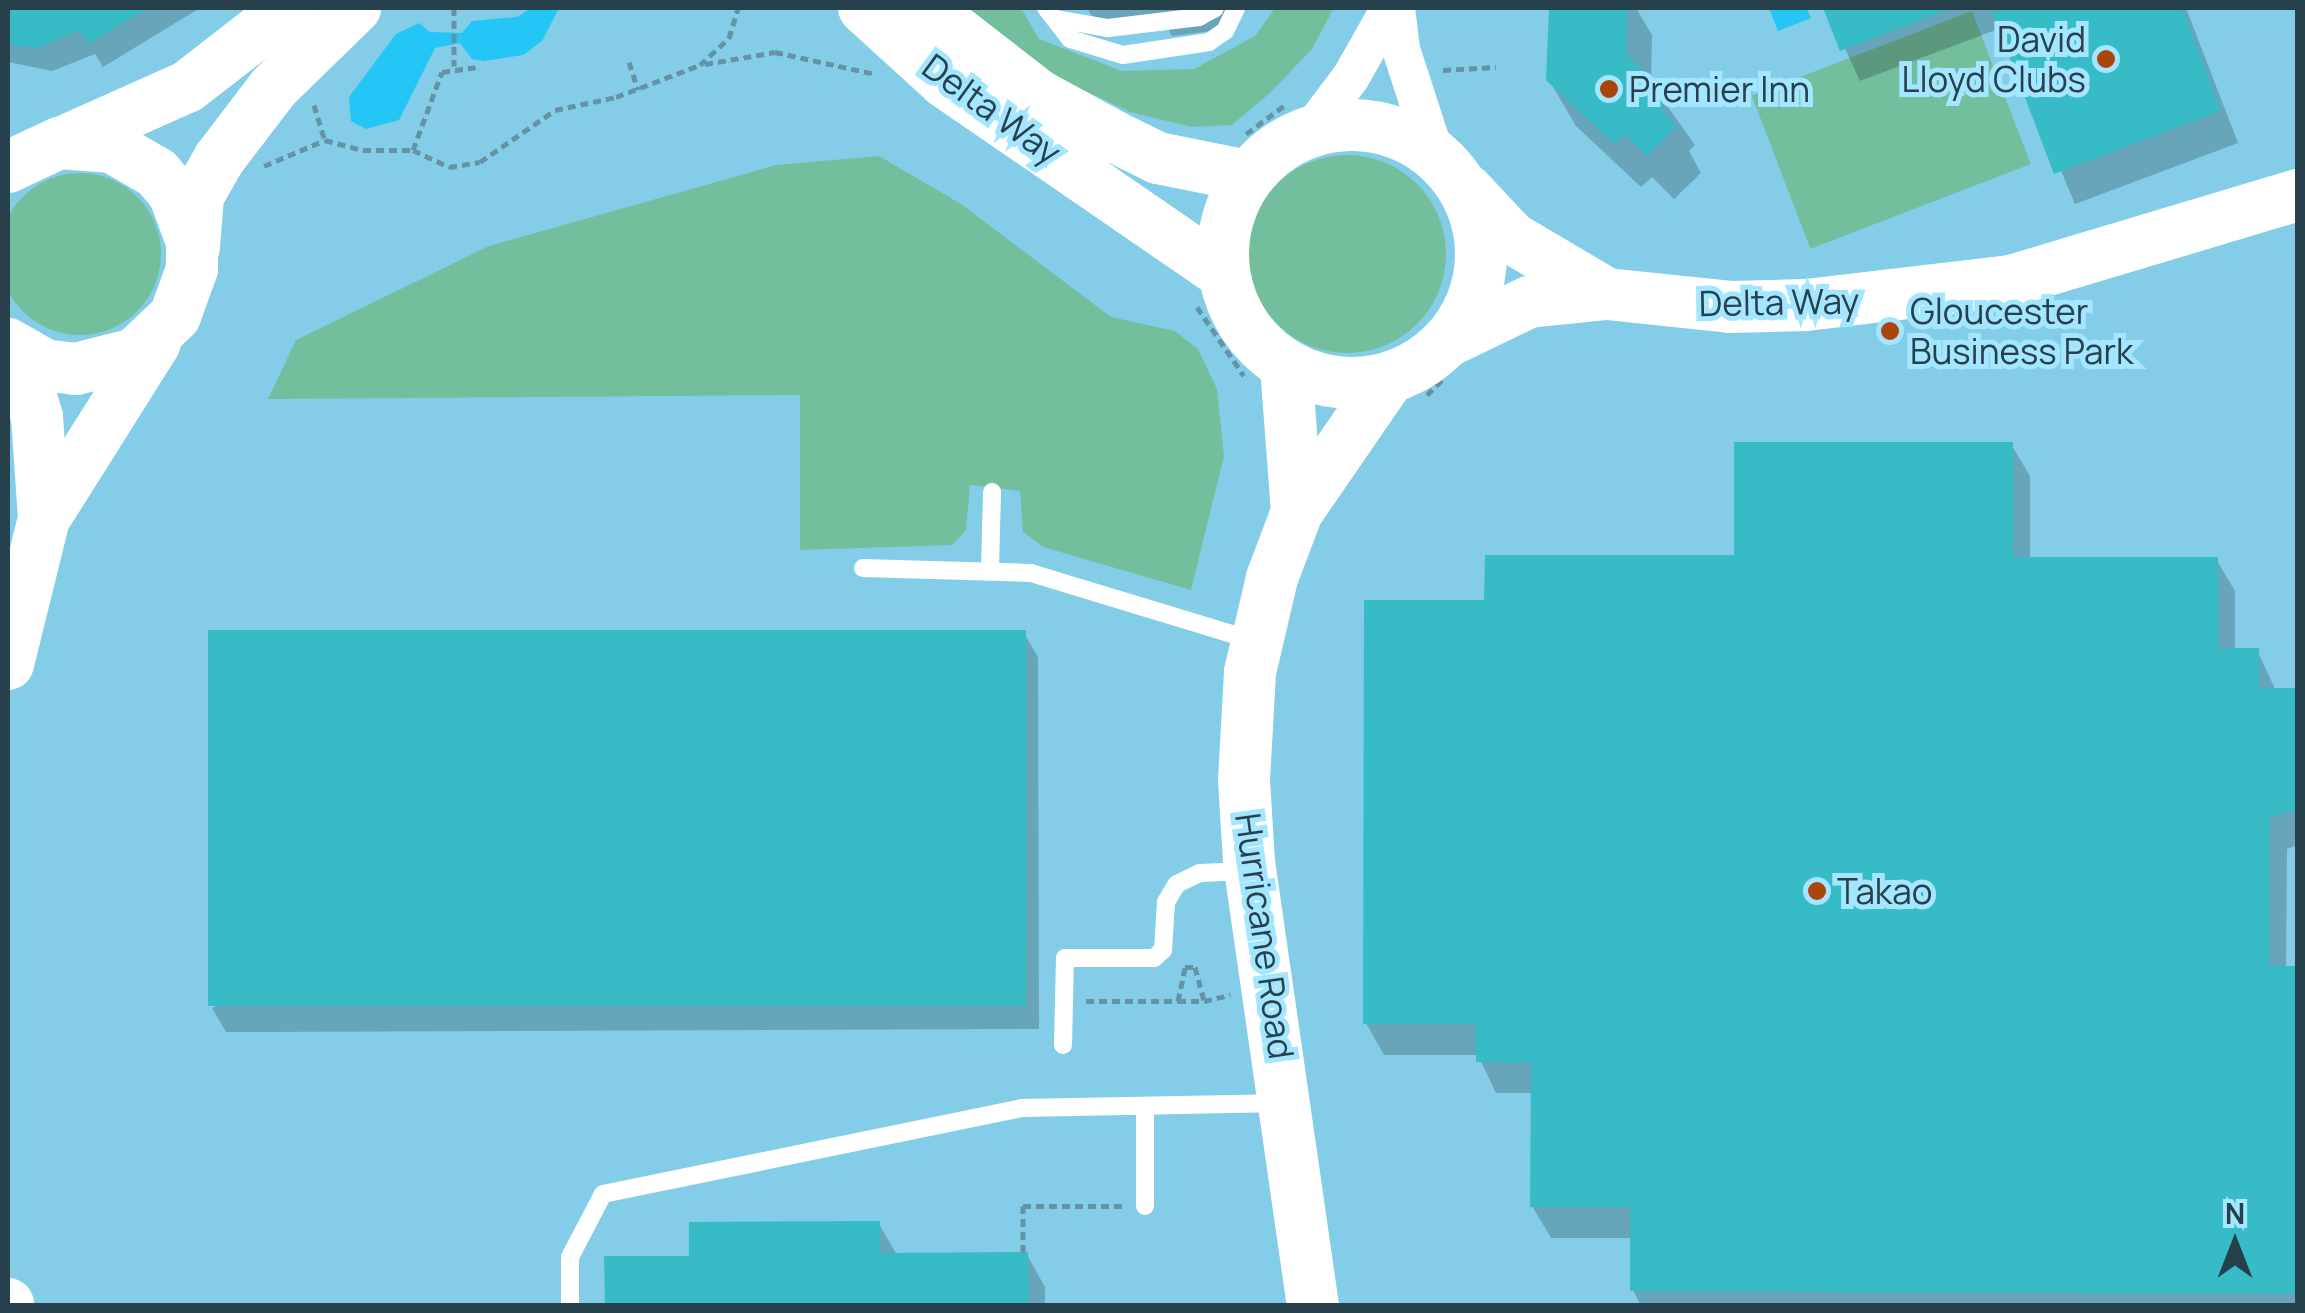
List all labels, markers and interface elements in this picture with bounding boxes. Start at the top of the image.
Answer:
place label: David Lloyd Clubs [1902,18,2086,100]
street label: Delta Way [915,45,1069,173]
marker: David Lloyd Clubs [2095,48,2117,70]
place label: Premier Inn [1629,68,1810,110]
marker: Premier Inn [1598,78,1620,100]
street label: Delta Way [1698,280,1860,324]
place label: Gloucester Business Park [1910,290,2133,372]
marker: Gloucester Business Park [1879,320,1901,342]
street label: Hurricane Road [1227,810,1303,1062]
place label: Takao [1837,870,1932,912]
marker: Takao [1806,880,1828,902]
north arrow [2185,1193,2285,1293]
text: N [2225,1194,2245,1232]

